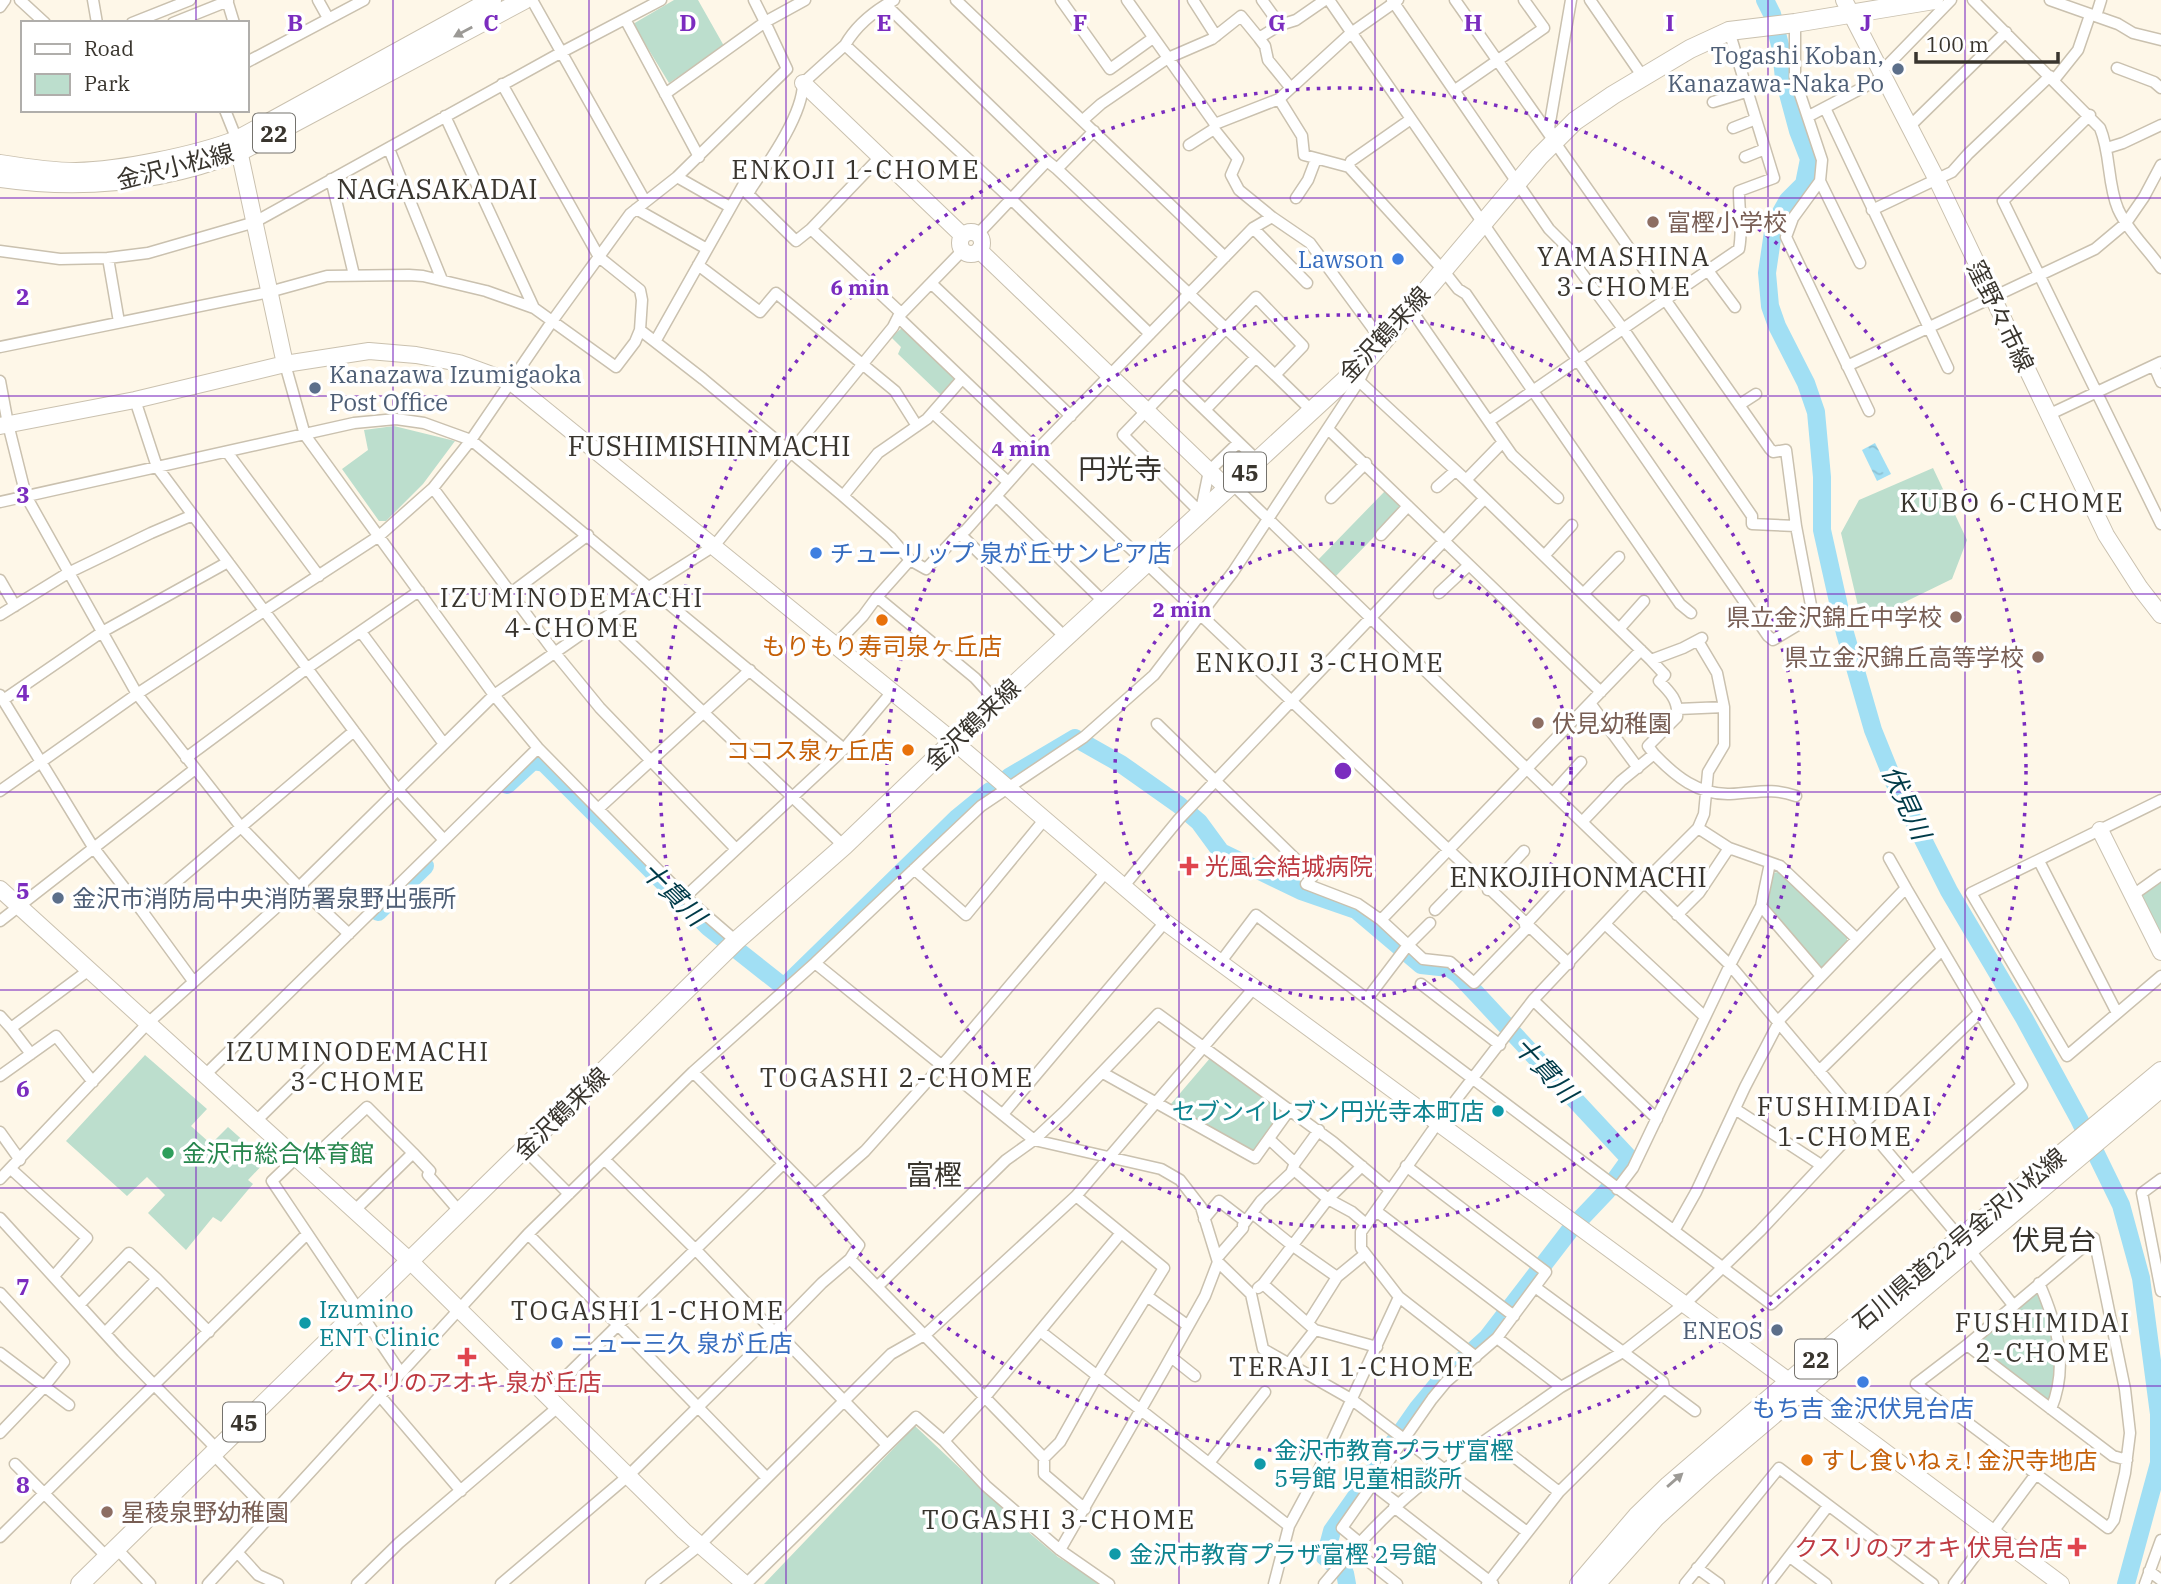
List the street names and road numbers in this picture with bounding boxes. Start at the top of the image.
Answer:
road number: 22 [253,114,295,152]
street label: 金沢小松線 [113,136,237,196]
street label: 窪野々市線 [1960,255,2042,377]
street label: 金沢鶴来線 [1331,279,1437,389]
road number: 45 [1224,452,1266,492]
street label: 金沢鶴来線 [917,671,1027,777]
street label: 金沢鶴来線 [507,1060,615,1166]
street label: 石川県道22号金沢小松線 [1846,1140,2072,1338]
road number: 22 [1795,1340,1837,1378]
road number: 45 [223,1402,265,1442]

